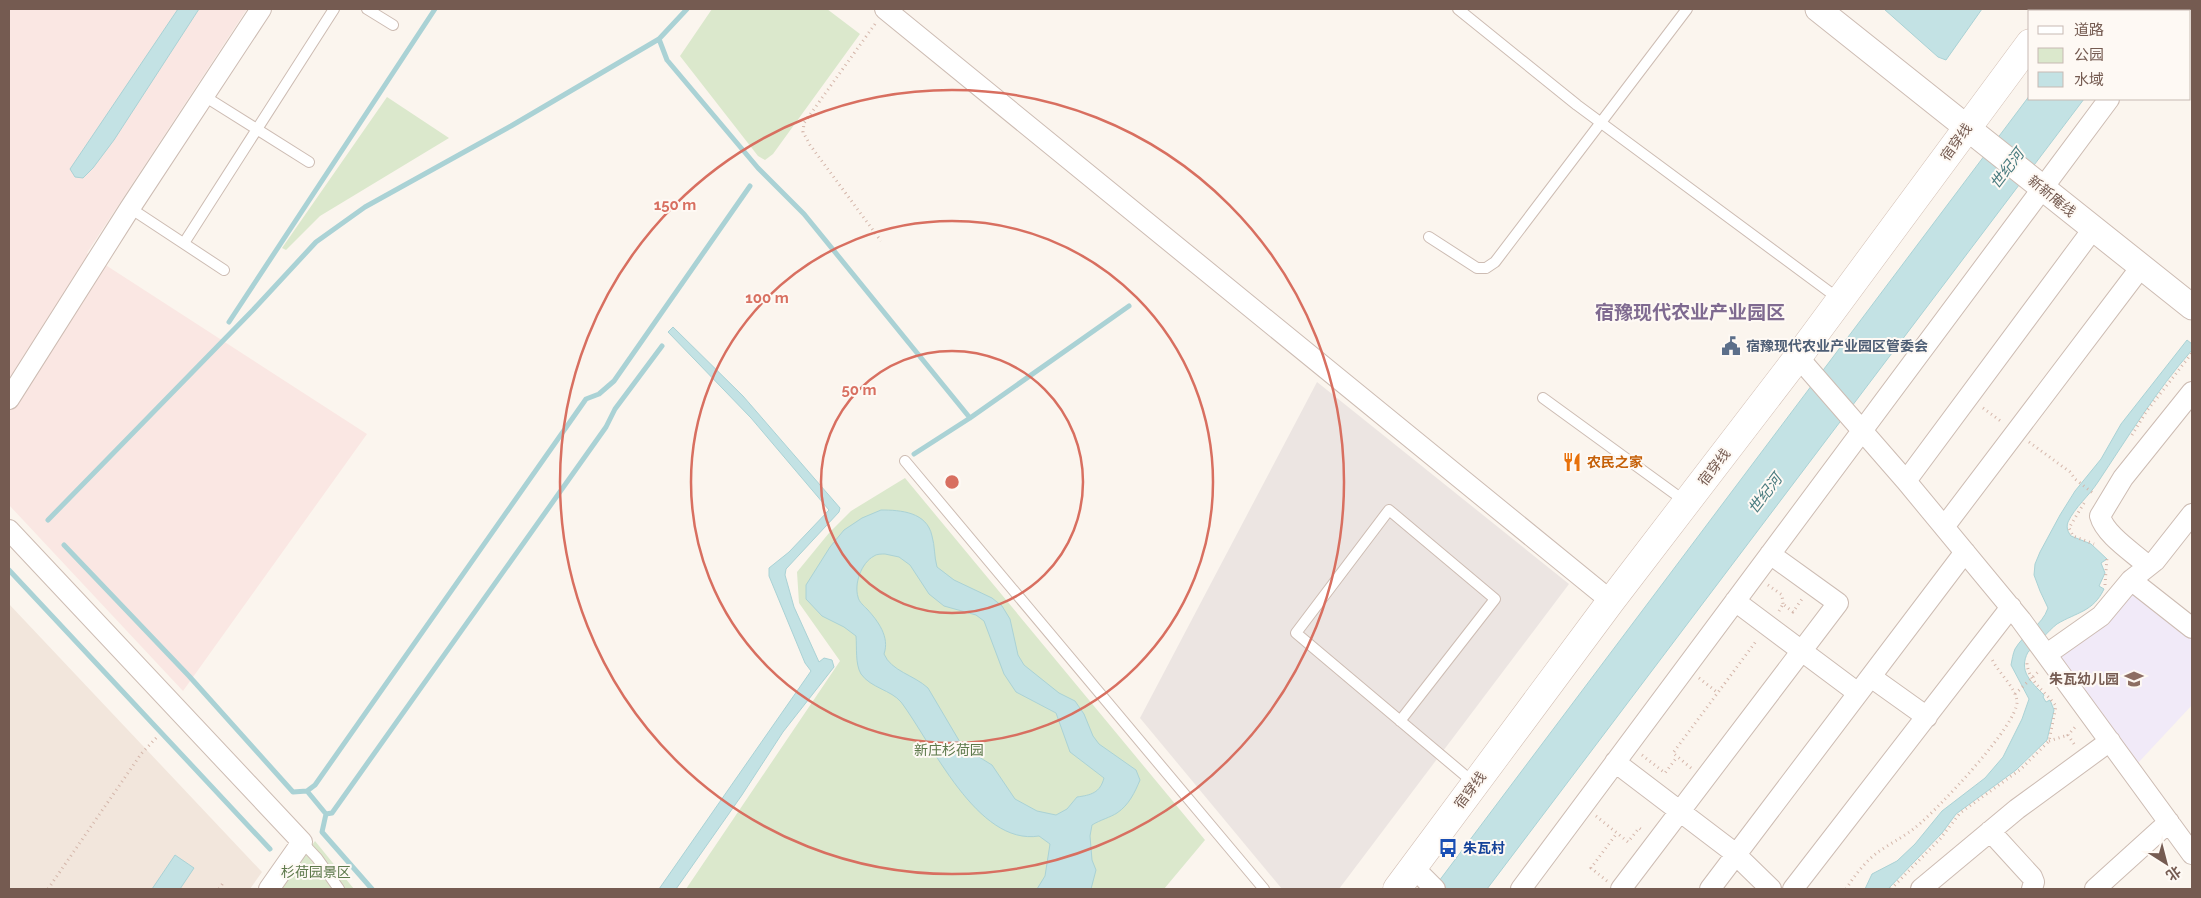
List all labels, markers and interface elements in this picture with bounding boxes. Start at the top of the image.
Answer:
legend [2028,10,2191,100]
text: 道路 [2074,21,2104,39]
text: 公园 [2074,46,2104,64]
text: 水域 [2074,71,2104,89]
street label: 宿穿线 [1937,120,1975,164]
water label: 世纪河 [1986,143,2030,192]
street label: 新新庵线 [2025,172,2079,220]
text: 150 m [654,196,696,214]
text: 100 m [745,289,789,307]
district label: 宿豫现代农业产业园区 [1595,301,1785,323]
public building icon: 宿豫现代农业产业园区管委会 [1720,335,1742,357]
place label: 宿豫现代农业产业园区管委会 [1746,338,1928,354]
text: 50 m [841,381,877,399]
street label: 宿穿线 [1695,446,1733,488]
restaurant icon: 农民之家 [1561,451,1583,473]
place label: 农民之家 [1587,454,1643,470]
water label: 世纪河 [1744,468,1788,517]
centre of rings [943,473,961,491]
school or university icon: 朱瓦幼儿园 [2123,668,2145,690]
place label: 朱瓦幼儿园 [2049,671,2119,687]
park label: 新庄杉荷园 [914,742,984,758]
street label: 宿穿线 [1451,768,1489,812]
bus stop icon: 朱瓦村 [1437,837,1459,859]
north arrow [2141,838,2191,888]
place label: 朱瓦村 [1463,840,1505,856]
text: 北 [2163,863,2184,884]
park label: 杉荷园景区 [281,864,351,880]

